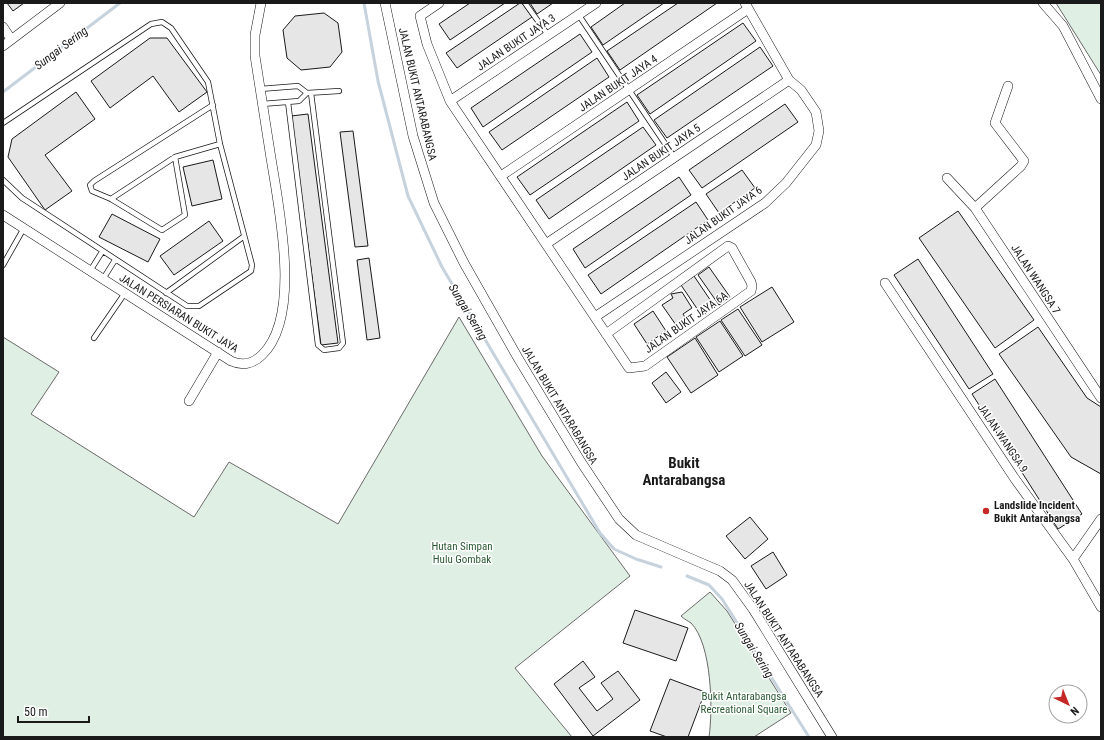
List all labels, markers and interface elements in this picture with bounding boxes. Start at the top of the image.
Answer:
street label: JALAN BUKIT JAYA 3 [475,11,558,74]
water label: Sungai Sering [32,23,91,73]
street label: JALAN BUKIT ANTARABANGSA [396,26,439,162]
street label: JALAN BUKIT JAYA 4 [577,52,661,115]
street label: JALAN BUKIT JAYA 5 [620,121,703,184]
street label: JALAN BUKIT JAYA 6 [682,184,765,247]
street label: JALAN WANGSA 7 [1008,242,1063,317]
street label: JALAN PERSIARAN BUKIT JAYA [117,271,241,356]
water label: Sungai Sering [446,281,490,343]
street label: JALAN BUKIT JAYA 6A [642,289,731,356]
street label: JALAN BUKIT ANTARABANGSA [519,344,600,467]
street label: JALAN WANGSA 9 [975,401,1030,475]
district label: Bukit Antarabangsa [643,454,725,489]
place label: Landslide Incident Bukit Antarabangsa [994,499,1080,525]
marker: Landslide Incident Bukit Antarabangsa [981,506,991,516]
park label: Hutan Simpan Hulu Gombak [431,540,493,566]
street label: JALAN BUKIT ANTARABANGSA [741,579,826,700]
water label: Sungai Sering [731,620,777,681]
north arrow [1048,684,1088,724]
park label: Bukit Antarabangsa Recreational Square [701,690,787,716]
scale bar [18,698,89,724]
text: N [1067,704,1081,718]
text: 50 m [24,705,48,719]

